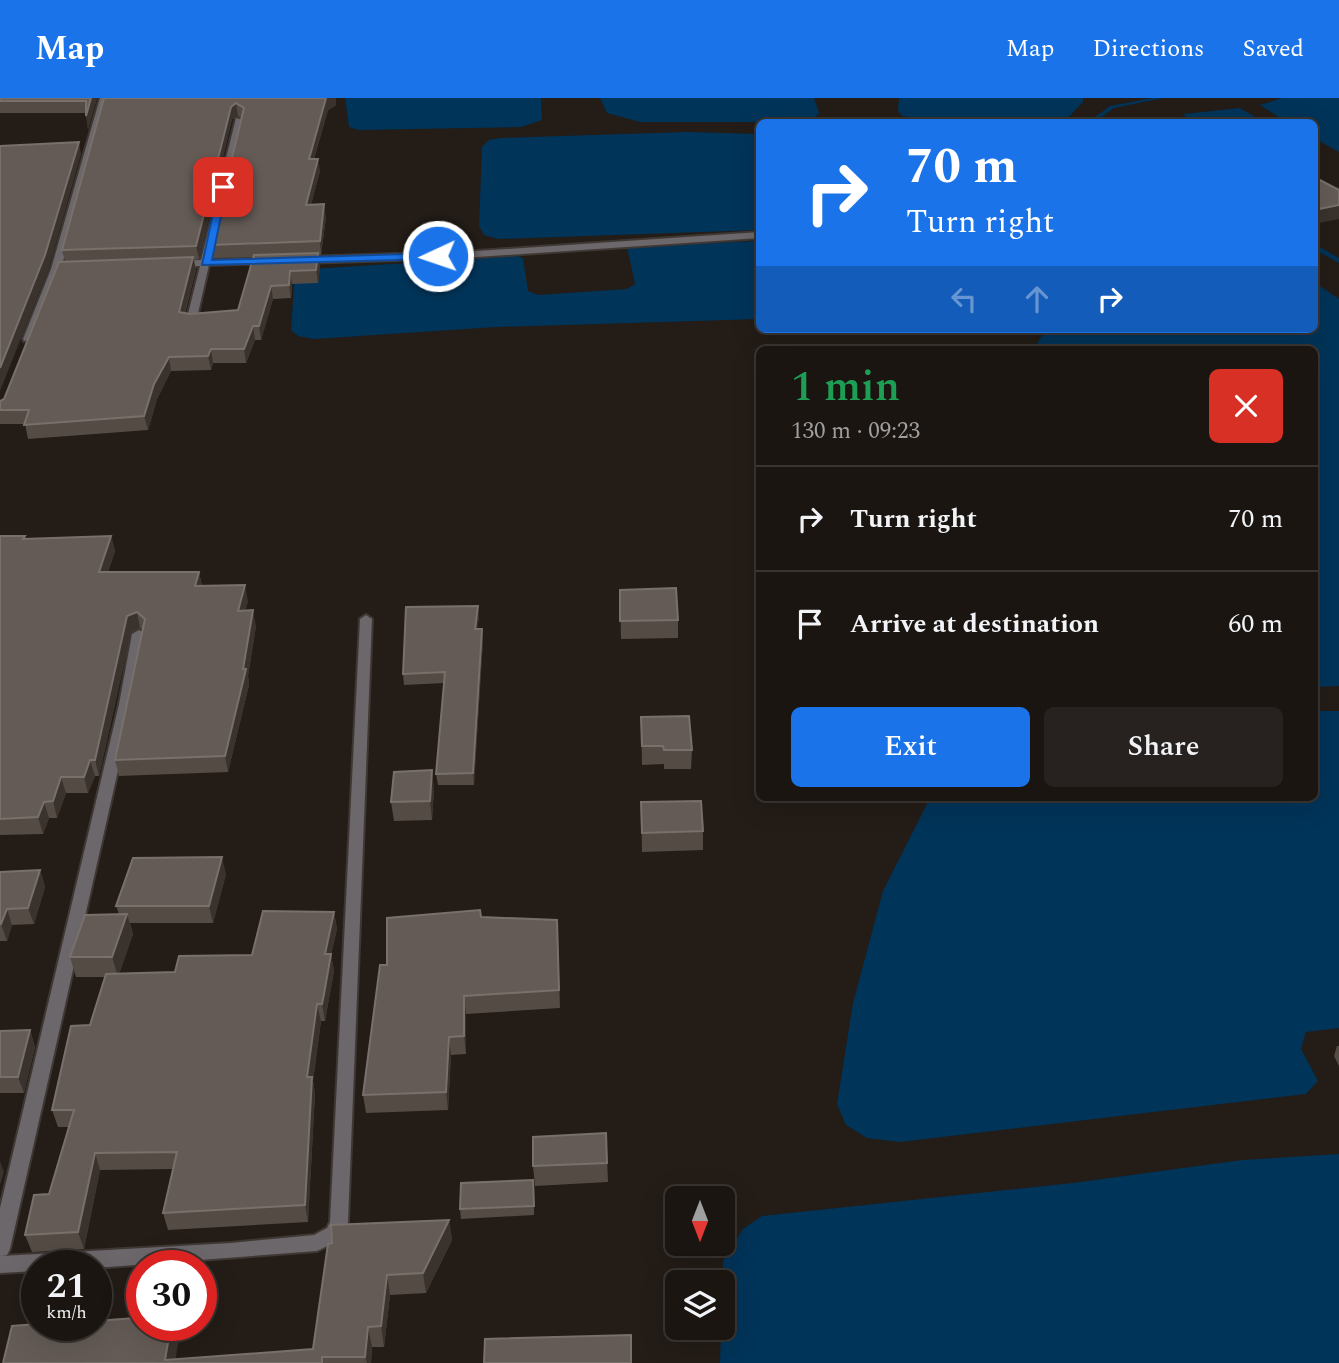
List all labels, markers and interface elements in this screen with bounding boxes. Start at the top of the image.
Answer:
text: Map [35,24,104,74]
text: Map [1006,31,1054,67]
text: Directions [1092,31,1204,67]
text: Saved [1242,31,1304,67]
text: 70 m [906,130,1017,205]
icon: right [791,147,882,238]
pin [193,157,253,217]
icon: arrive [204,168,242,206]
text: Turn right [906,198,1054,247]
position arrow [401,219,475,293]
icon: left [945,280,983,318]
icon: ahead [1018,280,1056,318]
icon: right [1091,280,1129,318]
text: 1 min [791,356,900,419]
button: close [1209,369,1283,443]
text: 130 m · 09:23 [791,414,920,449]
text: Turn right [850,499,977,539]
text: 70 m [1228,499,1283,539]
icon: right [791,500,829,538]
text: Arrive at destination [850,604,1099,644]
text: 60 m [1228,604,1283,644]
icon: arrive [791,605,829,643]
button: Exit [791,707,1030,787]
button: Share [1044,707,1283,787]
north arrow [665,1186,735,1256]
map controls [665,1186,735,1340]
speed limit sign: 30 [126,1250,217,1341]
text: 21 [47,1260,86,1313]
button: layers [665,1270,735,1340]
text: km/h [46,1299,87,1326]

